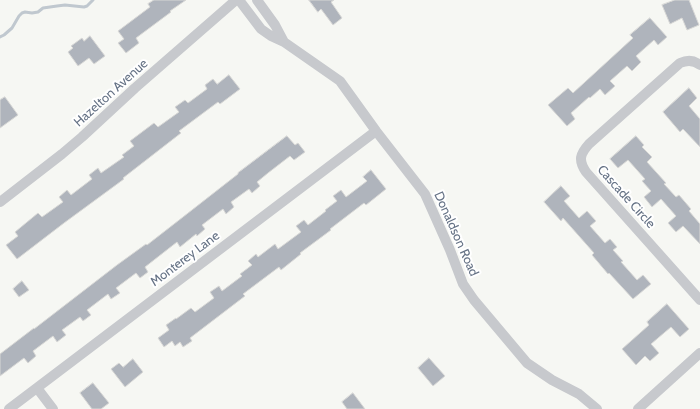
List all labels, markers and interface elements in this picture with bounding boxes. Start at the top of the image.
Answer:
street label: Hazelton Avenue [71,56,151,130]
street label: Cascade Circle [594,162,658,232]
street label: Donaldson Road [430,189,482,279]
street label: Monterey Lane [147,228,223,290]

